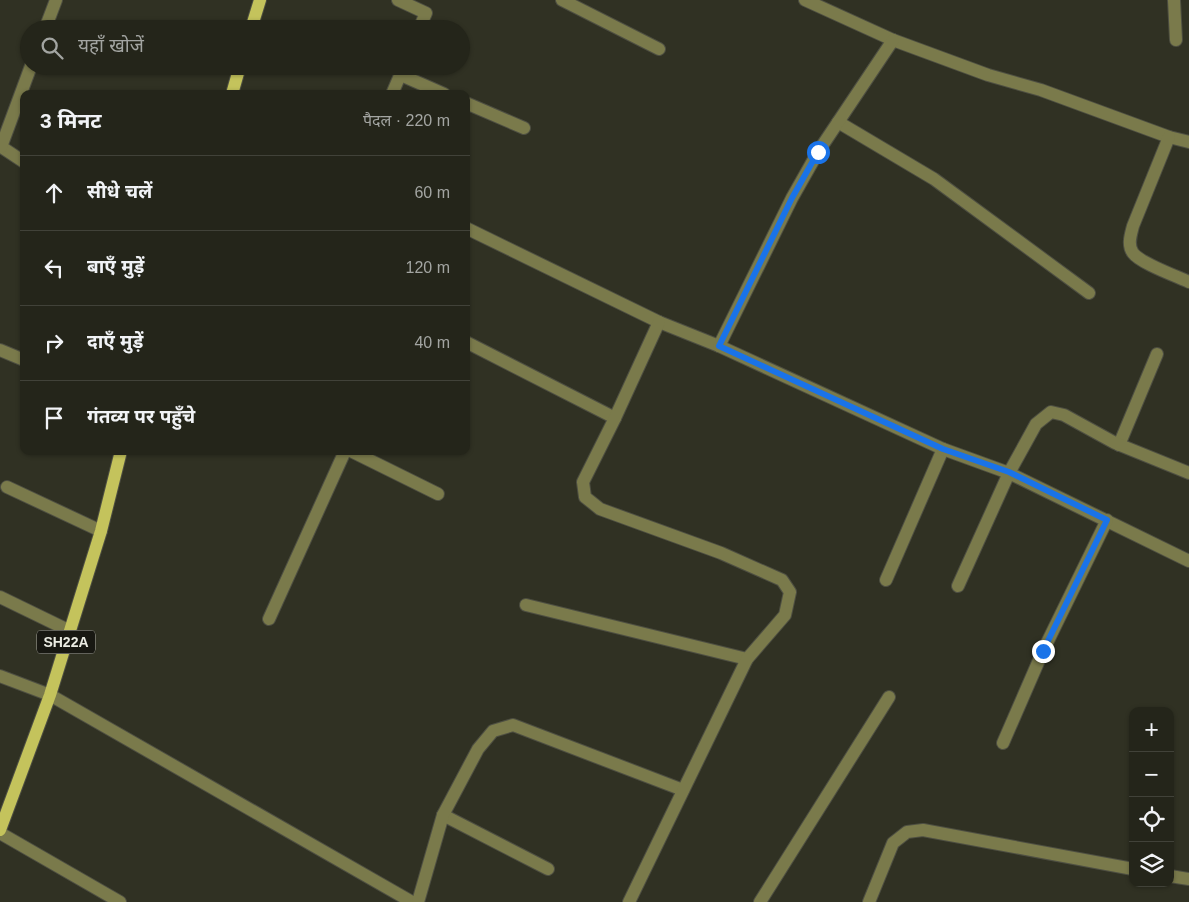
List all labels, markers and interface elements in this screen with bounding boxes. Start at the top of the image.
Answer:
search box [20,20,470,75]
icon: search [38,34,66,62]
text: यहाँ खोजें [78,35,144,56]
text: 3 मिनट [40,109,102,132]
text: पैदल · 220 m [363,112,450,129]
route start [807,141,830,164]
icon: ahead [40,179,68,207]
text: सीधे चलें [87,181,152,202]
text: 60 m [414,184,450,201]
icon: left [40,254,68,282]
text: बाएँ मुड़ें [87,256,144,277]
text: 120 m [406,259,450,276]
icon: right [40,329,68,357]
text: दाएँ मुड़ें [87,331,143,352]
text: 40 m [414,334,450,351]
icon: arrive [40,404,68,432]
text: गंतव्य पर पहुँचे [87,406,195,427]
road number: SH22A [37,630,95,654]
route end [1032,640,1055,663]
map controls [1129,707,1174,887]
button: + [1129,707,1174,752]
button: − [1129,752,1174,797]
button: locate [1129,797,1174,842]
button: layers [1129,842,1174,887]

